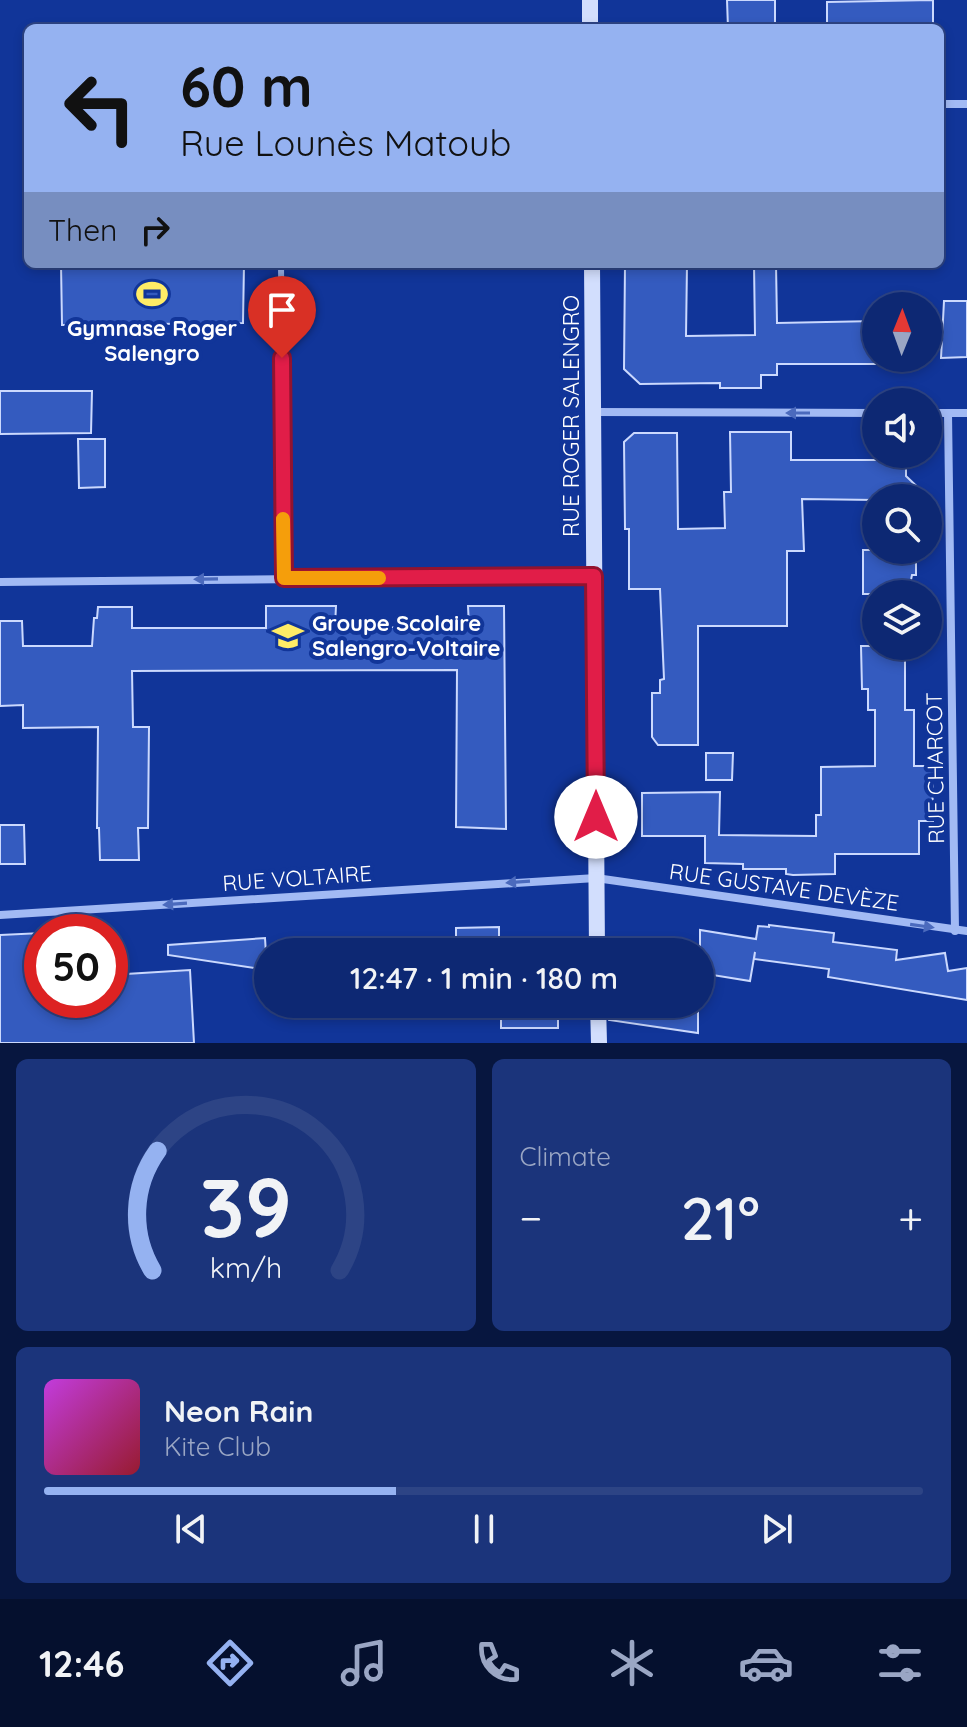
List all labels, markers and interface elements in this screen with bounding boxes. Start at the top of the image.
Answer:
text: 60 m [180,51,313,121]
icon: left [48,56,152,160]
text: Rue Lounès Matoub [180,120,511,165]
icon: right [133,208,177,252]
text: Then [48,211,117,249]
pin [248,276,316,358]
sports icon: Gymnase Roger Salengro [135,277,169,311]
icon: arrive [260,288,304,332]
north arrow [862,292,942,372]
map controls [862,292,942,660]
street label: RUE ROGER SALENGRO [557,295,585,537]
place label: Gymnase Roger Salengro [67,314,237,367]
button: sound [862,388,942,468]
one-way arrow [785,406,810,419]
button: search [862,484,942,564]
one-way arrow [193,573,218,585]
button: layers [862,580,942,660]
place label: Groupe Scolaire Salengro-Voltaire [312,609,500,662]
school or university icon: Groupe Scolaire Salengro-Voltaire [271,619,305,653]
street label: RUE CHARCOT [920,692,950,844]
position arrow [554,775,638,859]
street label: RUE GUSTAVE DEVÈZE [667,857,901,917]
street label: RUE VOLTAIRE [221,859,373,897]
one-way arrow [505,875,530,888]
one-way arrow [162,898,187,911]
speed limit sign: 50 [24,914,128,1018]
one-way arrow [910,920,935,933]
text: 12:47 · 1 min · 180 m [350,959,618,997]
text: Climate [520,1140,611,1173]
text: 39 [200,1154,292,1258]
text: 21° [681,1180,760,1255]
text: − [520,1190,542,1245]
text: + [898,1190,923,1245]
text: km/h [209,1249,282,1285]
text: Neon Rain [164,1392,313,1430]
text: Kite Club [164,1430,271,1463]
icon: previous [169,1507,213,1551]
icon: pause [462,1507,506,1551]
icon: next [755,1507,799,1551]
icon: directions [202,1635,258,1691]
icon: music [336,1635,392,1691]
icon: phone [470,1635,526,1691]
icon: climate [604,1635,660,1691]
icon: car [738,1635,794,1691]
icon: filters [872,1635,928,1691]
text: 12:46 [39,1641,124,1686]

